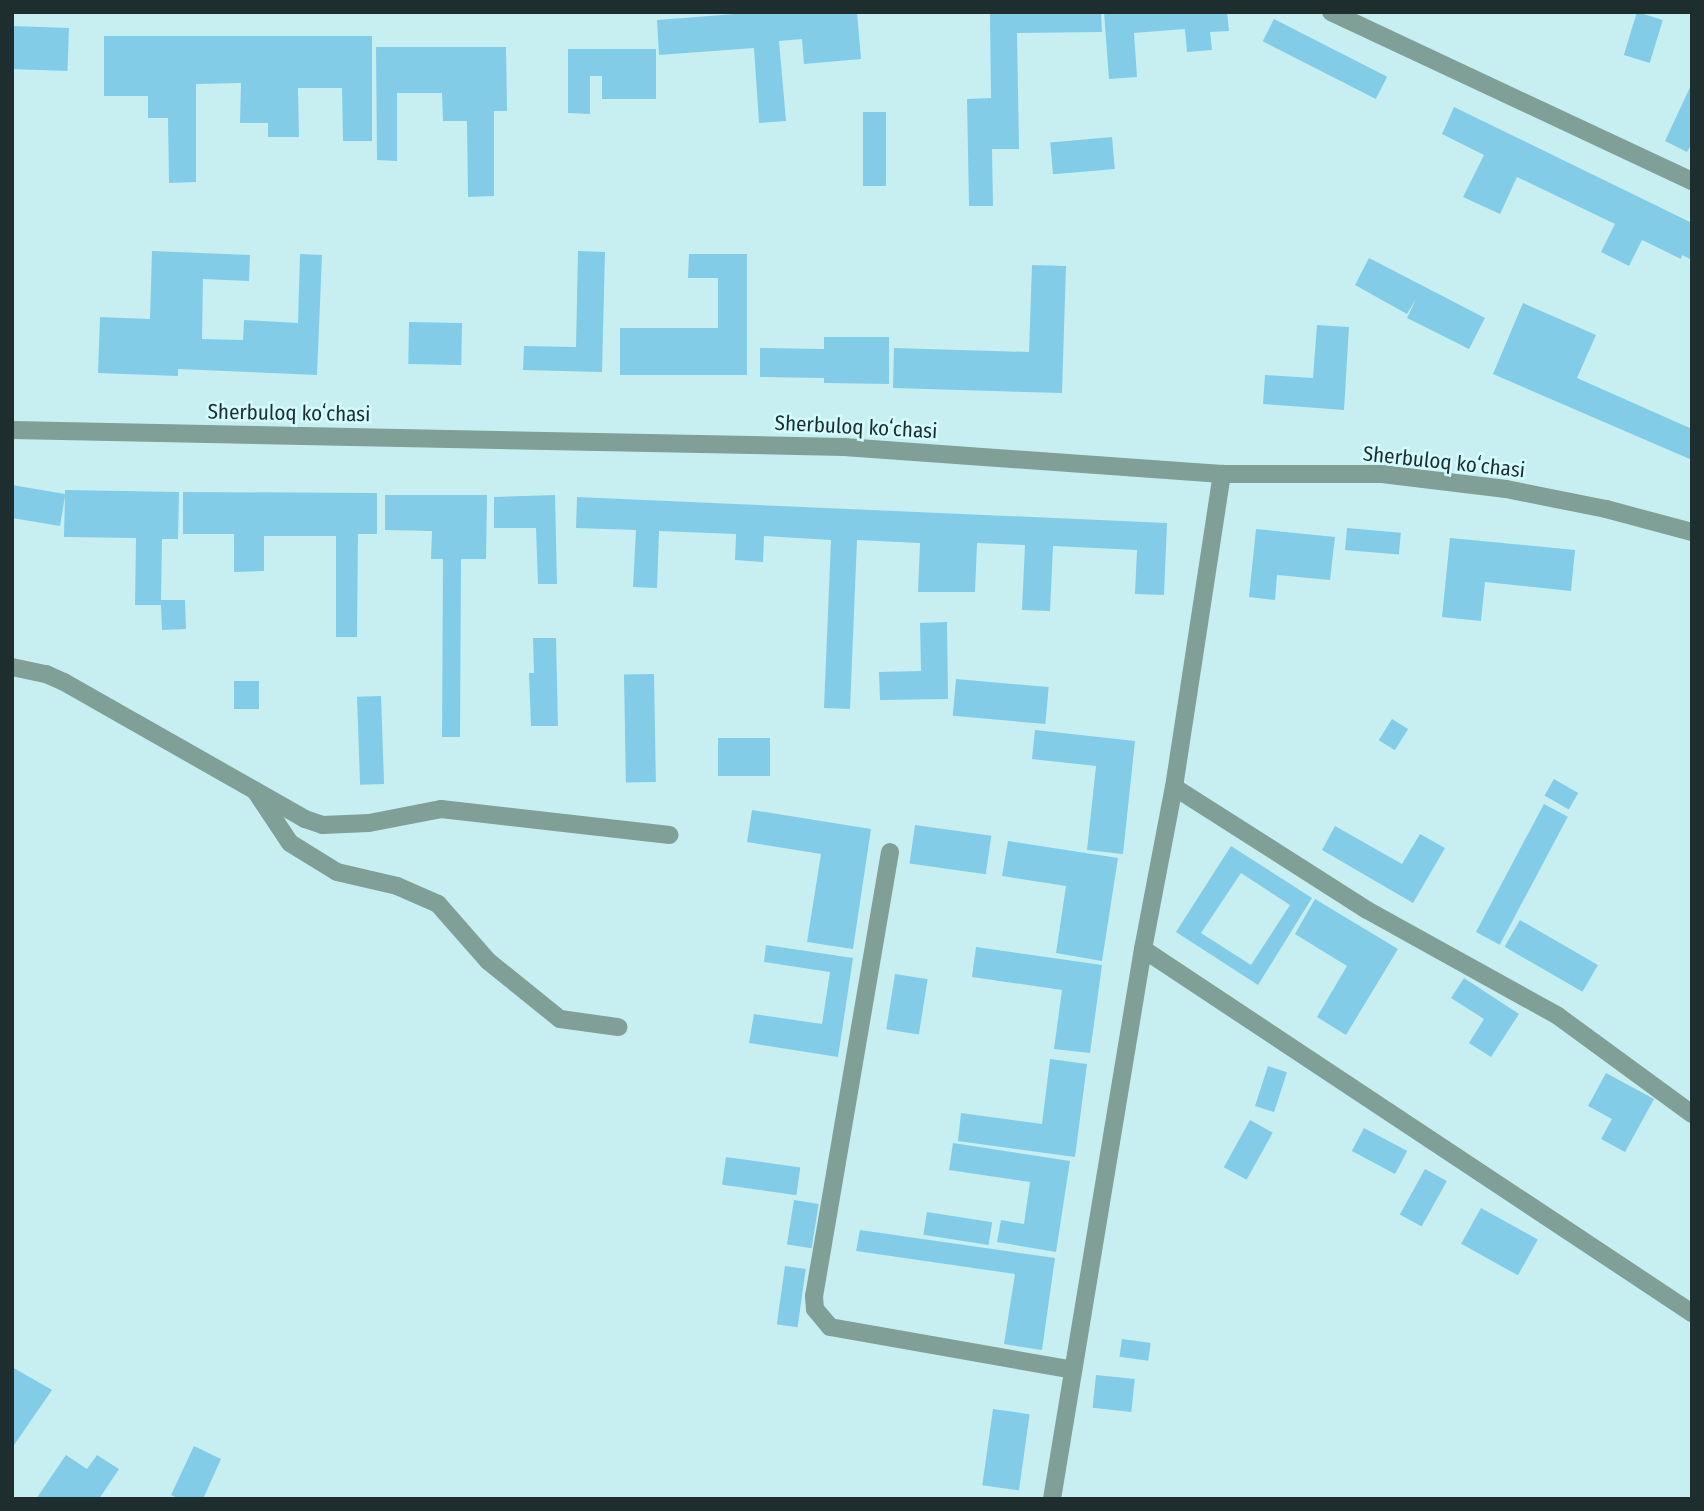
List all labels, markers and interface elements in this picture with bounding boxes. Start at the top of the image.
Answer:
street label: Sherbuloq koʻchasi [207,399,371,427]
street label: Sherbuloq koʻchasi [774,410,938,444]
street label: Sherbuloq koʻchasi [1362,441,1526,483]

